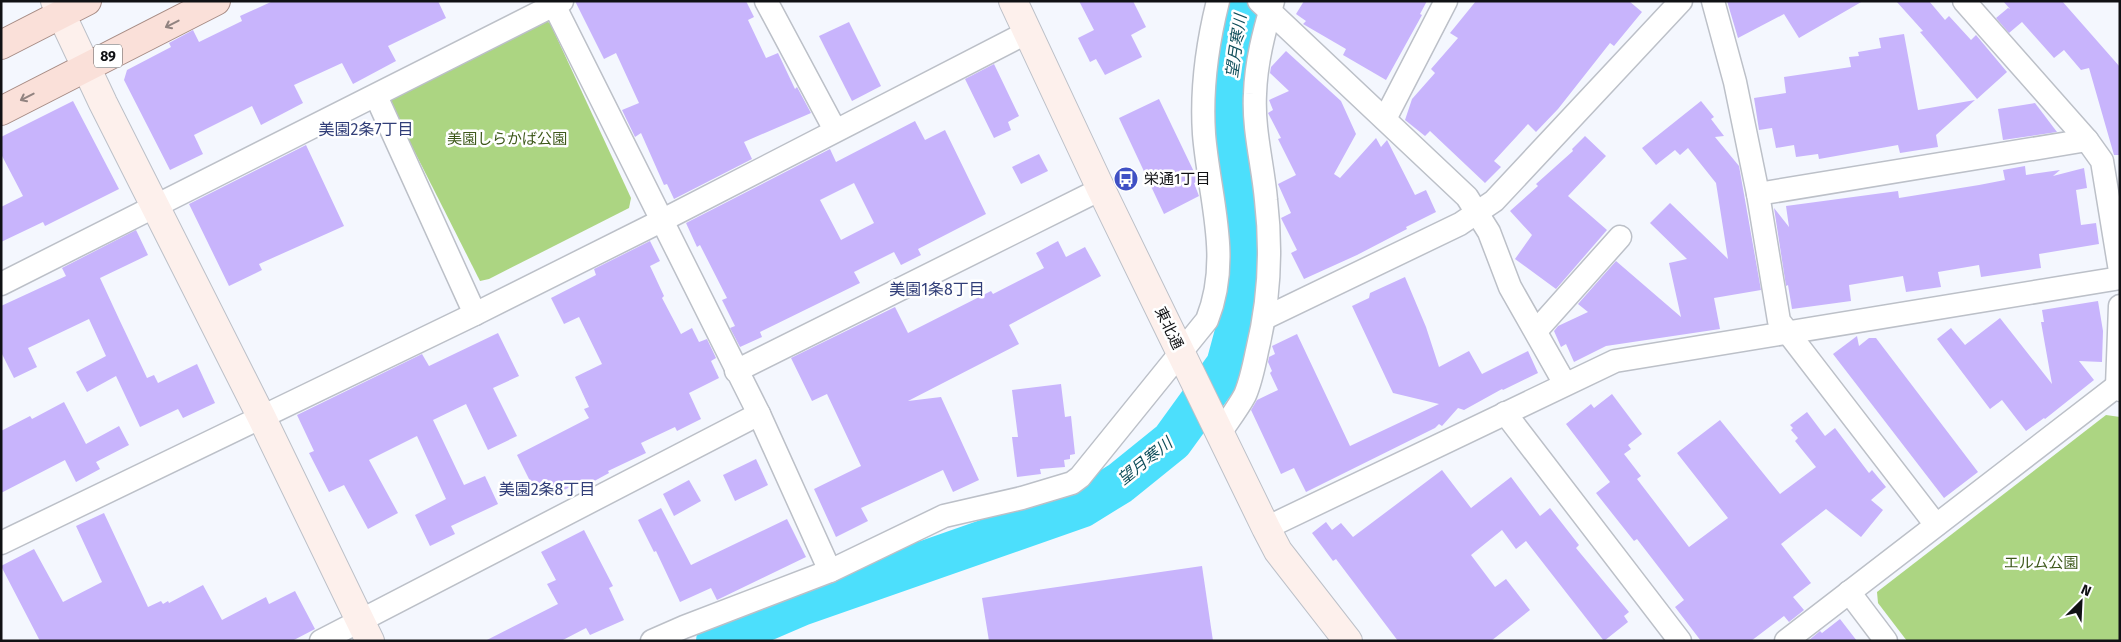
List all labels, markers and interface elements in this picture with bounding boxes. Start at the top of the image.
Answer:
water label: 望月寒川 [1222,11,1250,79]
one-way arrow [165,20,180,29]
road number: 89 [94,44,122,68]
one-way arrow [20,92,35,102]
district label: 美園2条7丁目 [318,120,414,139]
park label: 美園しらかば公園 [447,130,567,148]
bus stop icon: 栄通1丁目 [1113,166,1139,192]
place label: 栄通1丁目 [1144,170,1211,188]
district label: 美園1条8丁目 [889,280,985,299]
street label: 東北通 [1151,304,1187,352]
water label: 望月寒川 [1114,432,1177,489]
district label: 美園2条8丁目 [499,480,595,499]
park label: エルム公園 [2004,554,2078,572]
north arrow [2056,577,2106,627]
text: N [2078,581,2094,600]

